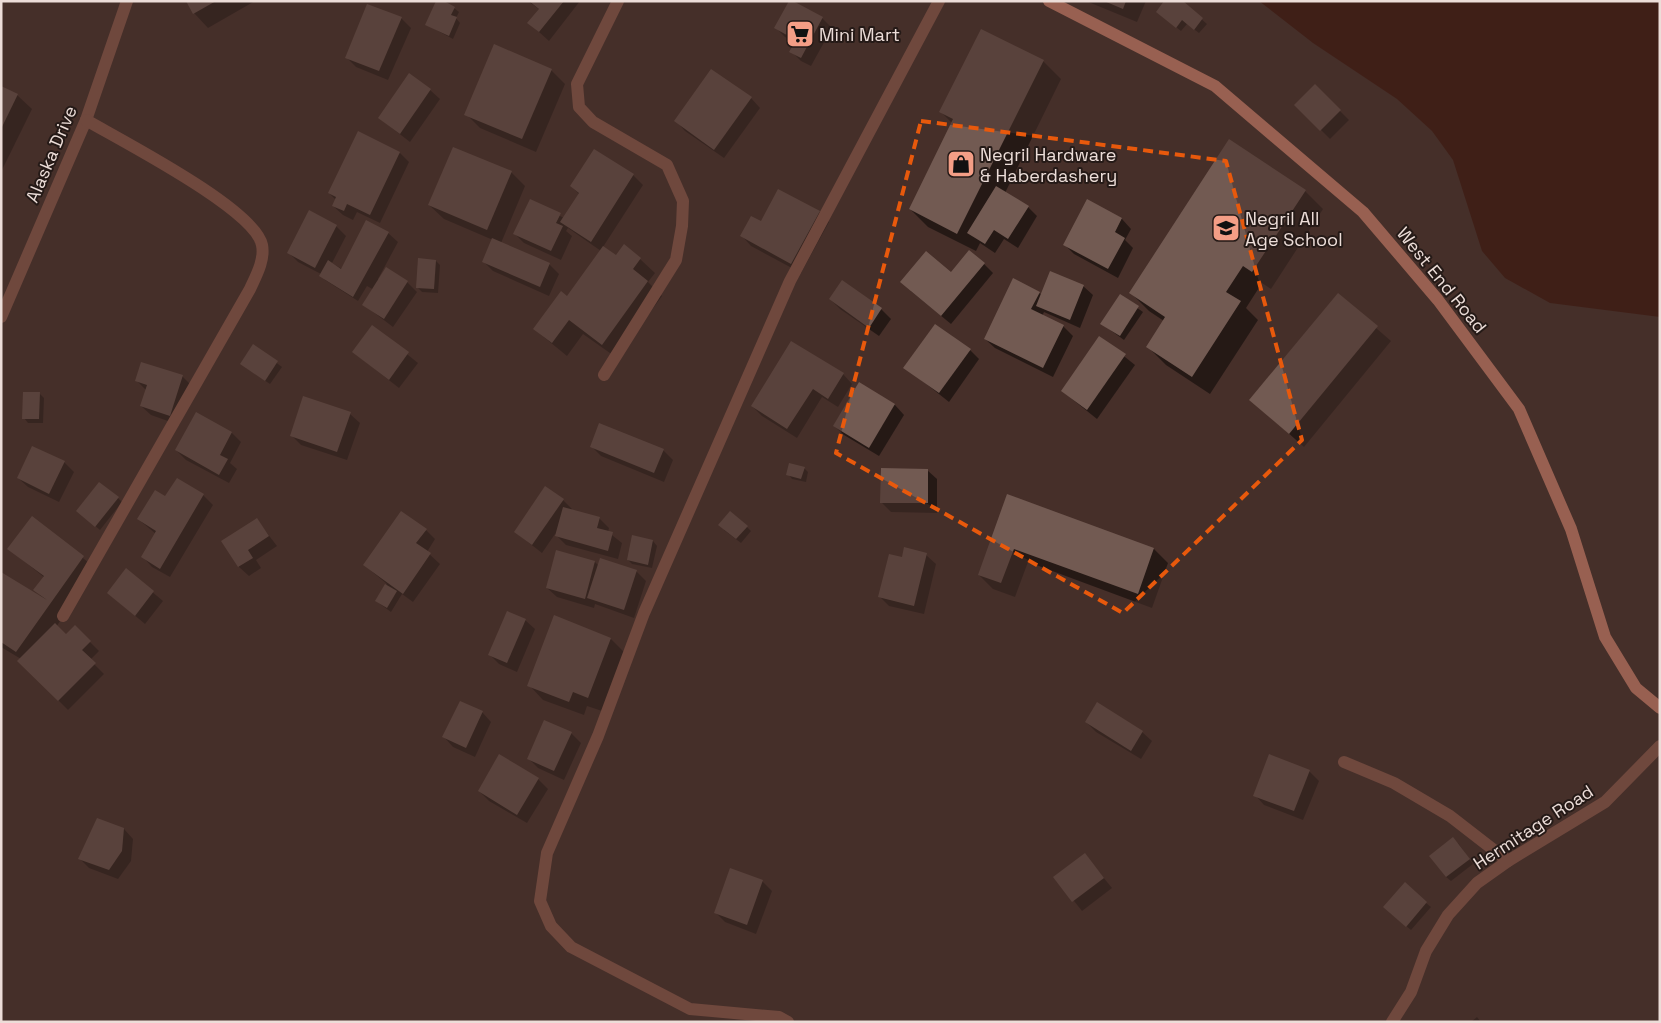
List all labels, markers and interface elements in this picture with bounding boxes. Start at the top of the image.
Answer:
supermarket icon: Mini Mart [785,19,815,49]
place label: Mini Mart [819,23,900,46]
street label: Alaska Drive [20,102,82,206]
place label: Negril Hardware & Haberdashery [980,143,1117,187]
shop icon: Negril Hardware & Haberdashery [946,149,976,179]
place label: Negril All Age School [1245,207,1343,251]
school or university icon: Negril All Age School [1211,213,1241,243]
street label: West End Road [1392,222,1492,338]
street label: Hermitage Road [1469,780,1597,874]

